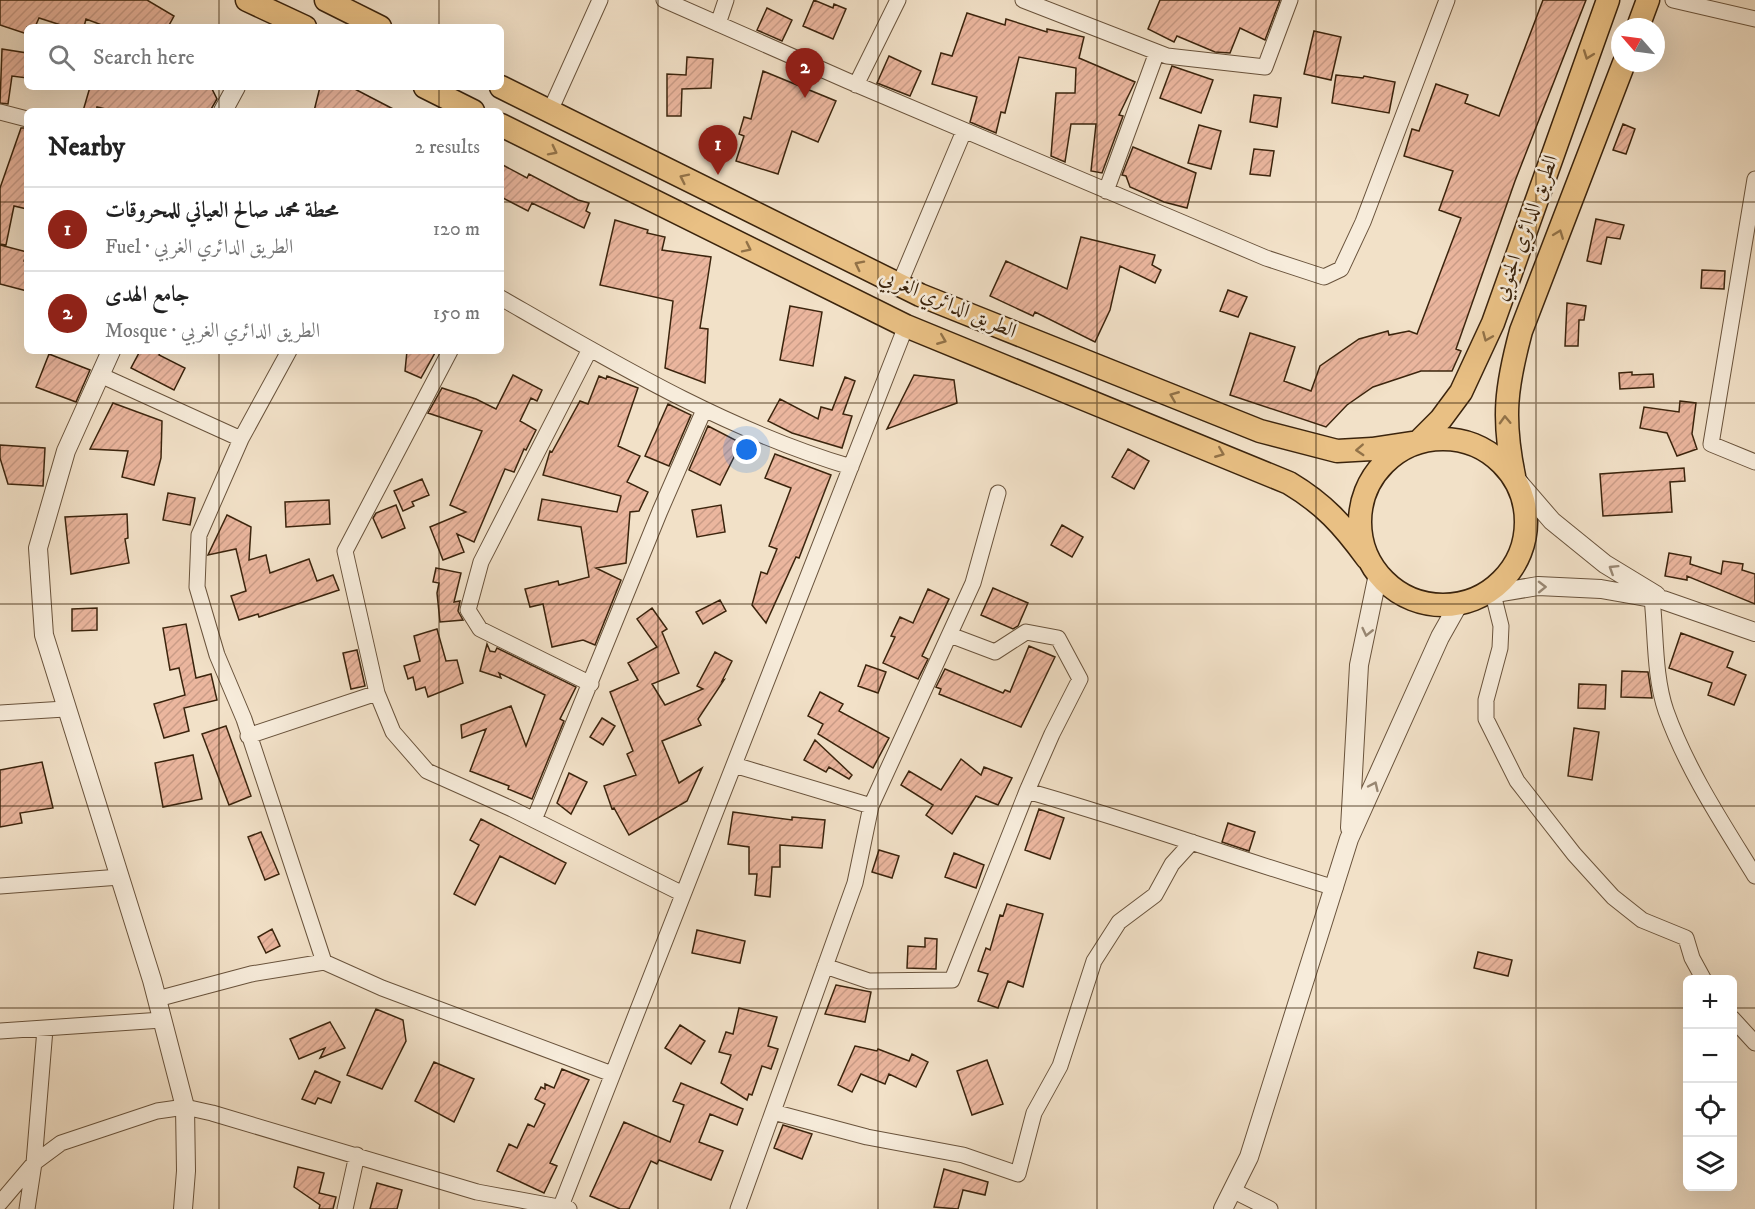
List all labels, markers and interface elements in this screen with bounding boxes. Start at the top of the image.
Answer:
north arrow [1611,18,1665,72]
search box [24,24,504,90]
icon: search [45,41,78,74]
text: Search here [93,44,195,71]
pin: 2 [786,48,824,98]
one-way arrow [1583,49,1596,60]
pin: 1 [698,126,738,175]
text: Nearby [48,131,125,164]
text: 2 results [415,135,480,160]
one-way arrow [547,144,558,156]
street label: الطريق الدائري الجنوبي [1488,151,1567,306]
one-way arrow [680,173,691,185]
text: محطة محمد صالح العياني للمحروقات [105,197,339,224]
text: 1 [64,217,71,242]
text: 120 m [433,217,480,242]
one-way arrow [1551,229,1564,239]
text: Fuel · الطريق الدائري الغربي [105,235,293,260]
one-way arrow [740,240,751,252]
one-way arrow [854,260,865,272]
street label: الطريق الدائري الغربي [874,263,1020,347]
text: جامع الهدى [105,281,190,308]
text: 2 [63,301,72,326]
text: 150 m [433,301,480,326]
text: Mosque · الطريق الدائري الغربي [105,319,320,344]
one-way arrow [1482,331,1494,342]
one-way arrow [935,333,946,345]
one-way arrow [1169,391,1180,403]
one-way arrow [1499,415,1512,424]
your location [732,435,761,464]
one-way arrow [1355,443,1364,456]
one-way arrow [1214,446,1225,458]
one-way arrow [1609,564,1619,576]
one-way arrow [1538,581,1547,593]
one-way arrow [1361,626,1374,636]
one-way arrow [1366,782,1378,793]
map controls [1683,975,1737,1191]
button: + [1683,975,1737,1029]
button: − [1683,1029,1737,1083]
button: locate [1683,1083,1737,1137]
button: layers [1683,1137,1737,1191]

